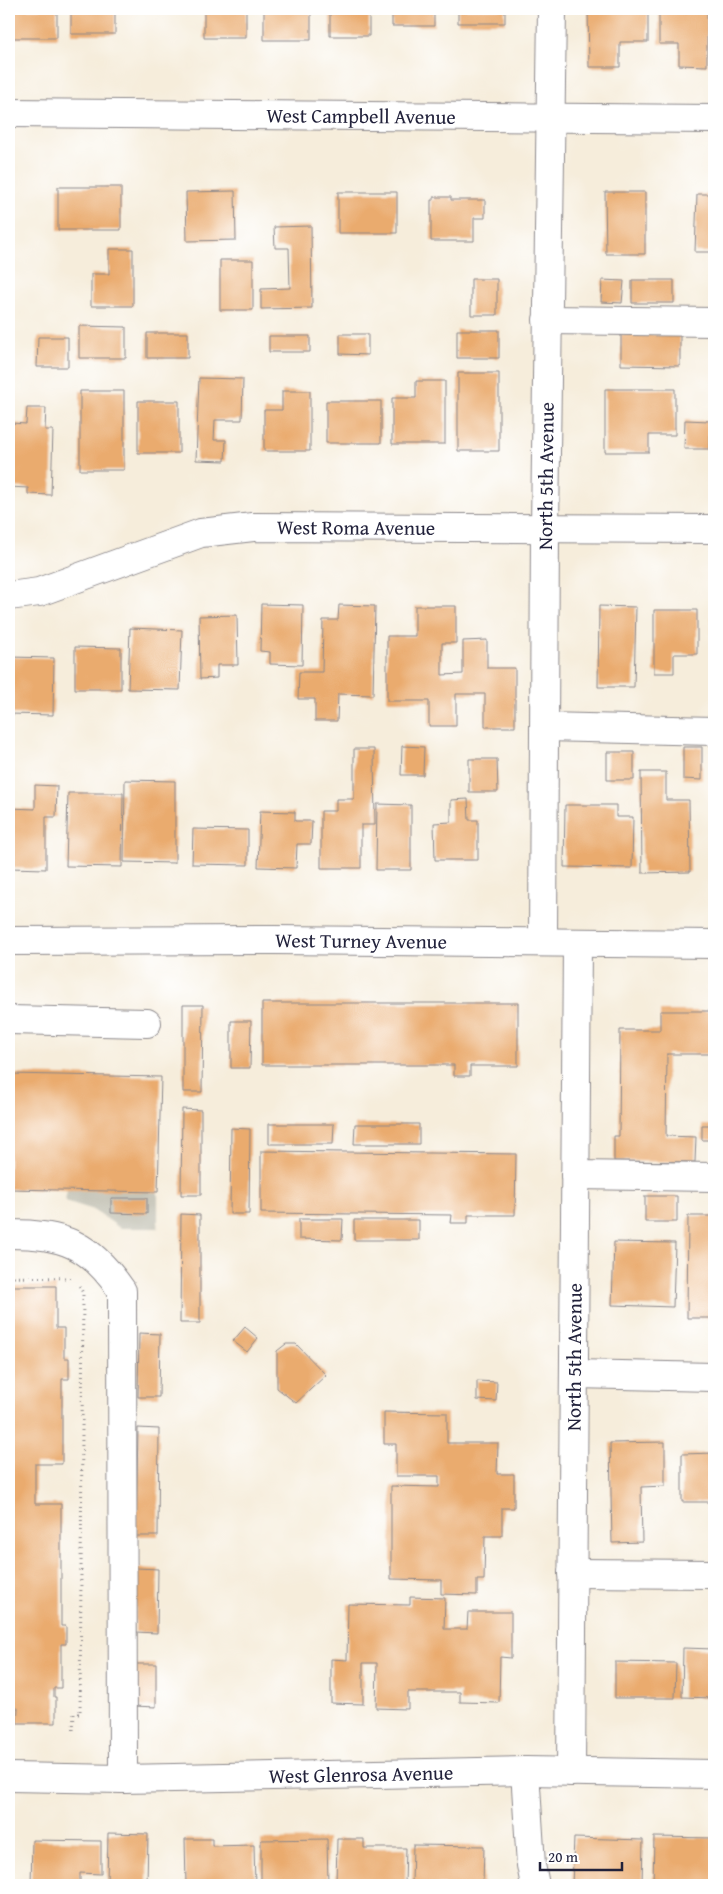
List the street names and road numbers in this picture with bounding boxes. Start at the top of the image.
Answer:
street label: West Campbell Avenue [266,100,456,131]
street label: North 5th Avenue [530,402,561,550]
street label: West Roma Avenue [277,512,435,542]
street label: West Turney Avenue [275,925,447,956]
street label: North 5th Avenue [558,1283,589,1431]
street label: West Glenrosa Avenue [268,1757,453,1790]

